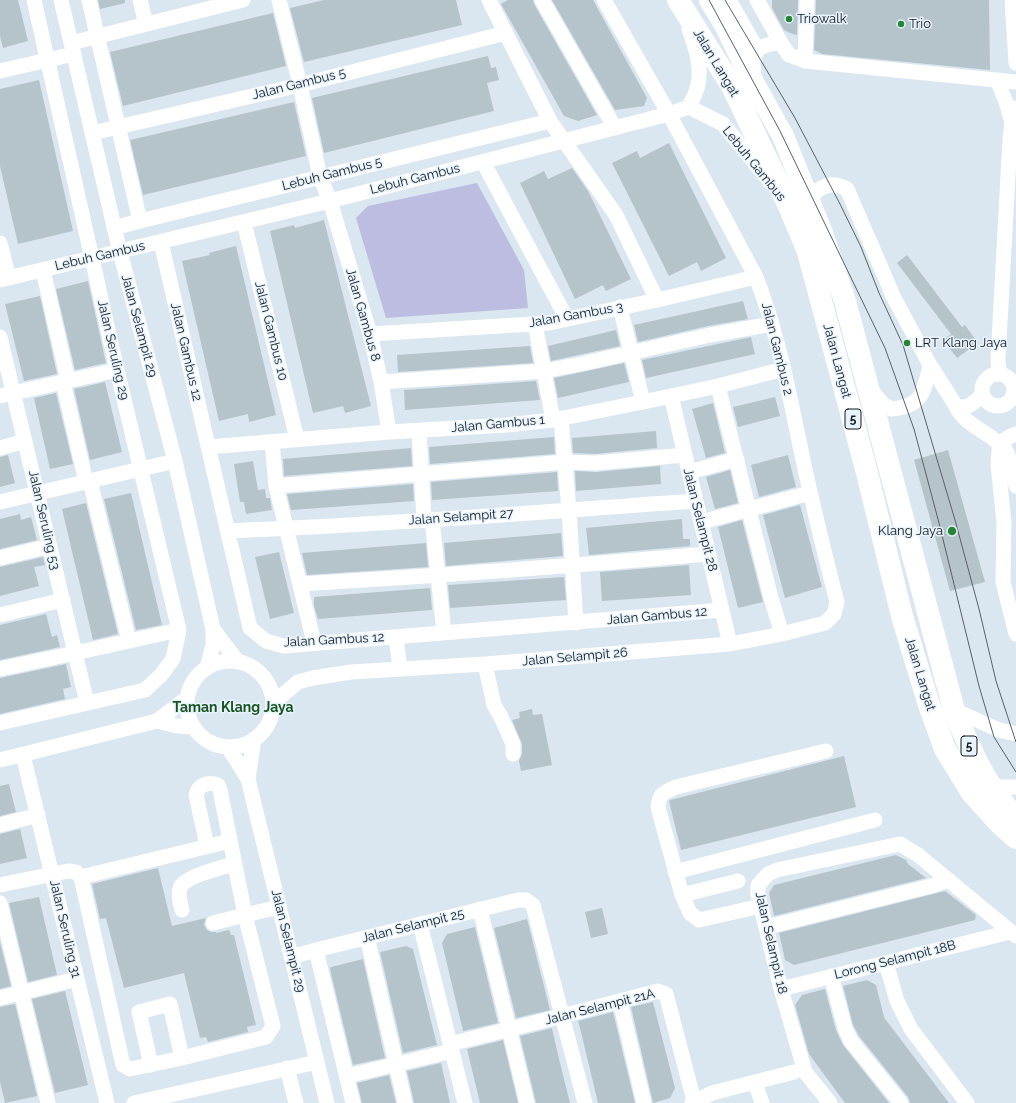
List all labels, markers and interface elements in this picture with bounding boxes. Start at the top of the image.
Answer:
place label: Triowalk [797,11,847,27]
marker: Triowalk [784,14,794,24]
place label: Trio [909,16,931,32]
marker: Trio [896,19,906,29]
street label: Jalan Langat [690,26,742,100]
street label: Jalan Gambus 5 [251,65,347,103]
street label: Lebuh Gambus [719,123,789,205]
street label: Lebuh Gambus 5 [280,154,384,194]
street label: Lebuh Gambus [368,160,462,198]
street label: Lebuh Gambus [53,238,147,274]
street label: Jalan Gambus 8 [342,267,384,363]
street label: Jalan Selampit 29 [118,273,160,379]
street label: Jalan Gambus 10 [251,280,291,382]
street label: Jalan Seruling 29 [94,298,132,402]
street label: Jalan Gambus 3 [528,299,624,331]
street label: Jalan Gambus 12 [167,301,205,403]
street label: Jalan Gambus 2 [758,301,796,397]
street label: Jalan Langat [820,322,854,400]
place label: LRT Klang Jaya [915,335,1007,351]
marker: LRT Klang Jaya [902,338,912,348]
road number: 5 [845,409,861,429]
street label: Jalan Gambus 1 [451,412,545,436]
street label: Jalan Selampit 28 [680,467,720,573]
street label: Jalan Seruling 53 [25,469,63,571]
street label: Jalan Selampit 27 [408,506,514,528]
place label: Klang Jaya [878,523,943,539]
marker: Klang Jaya [946,525,958,537]
street label: Jalan Gambus 12 [606,604,708,628]
street label: Jalan Gambus 12 [283,630,385,650]
street label: Jalan Langat [901,635,939,713]
street label: Jalan Selampit 26 [522,645,628,669]
district label: Taman Klang Jaya [173,700,293,716]
road number: 5 [961,736,977,756]
street label: Jalan Seruling 31 [46,878,84,980]
street label: Jalan Selampit 29 [268,888,308,994]
street label: Jalan Selampit 18 [752,890,790,996]
street label: Jalan Selampit 25 [360,906,466,946]
street label: Lorong Selampit 18B [833,937,957,983]
street label: Jalan Selampit 21A [544,986,656,1028]

